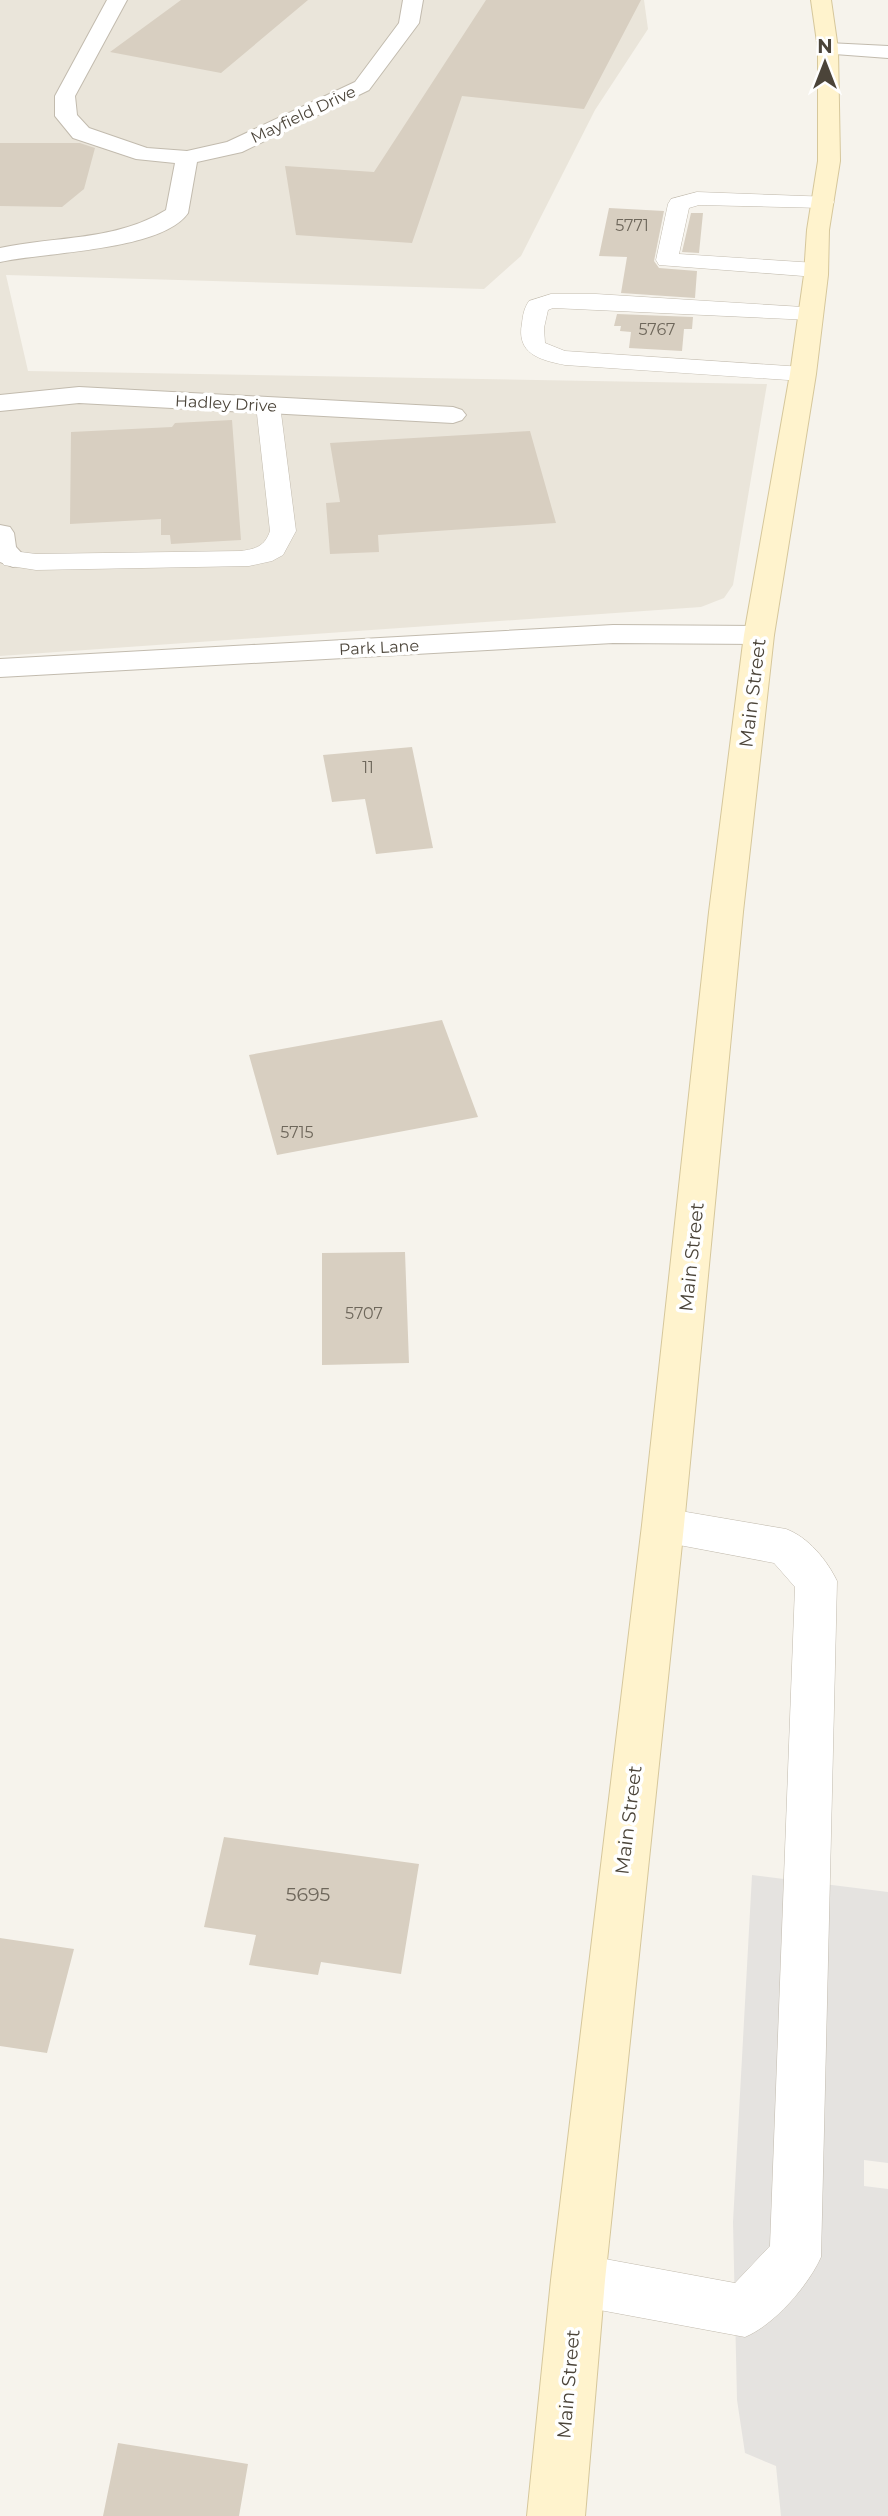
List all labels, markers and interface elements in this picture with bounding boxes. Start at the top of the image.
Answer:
north arrow [790,28,860,98]
text: N [817,35,833,58]
street label: Mayfield Drive [248,82,359,147]
house number: 5771 [615,216,649,235]
house number: 5767 [639,320,675,339]
street label: Hadley Drive [175,391,277,416]
street label: Park Lane [339,636,420,659]
street label: Main Street [734,637,771,749]
house number: 11 [362,758,374,777]
house number: 5715 [280,1123,314,1142]
street label: Main Street [674,1201,709,1313]
house number: 5707 [345,1304,383,1323]
street label: Main Street [610,1764,647,1876]
house number: 5695 [286,1883,331,1906]
street label: Main Street [552,2328,585,2440]

